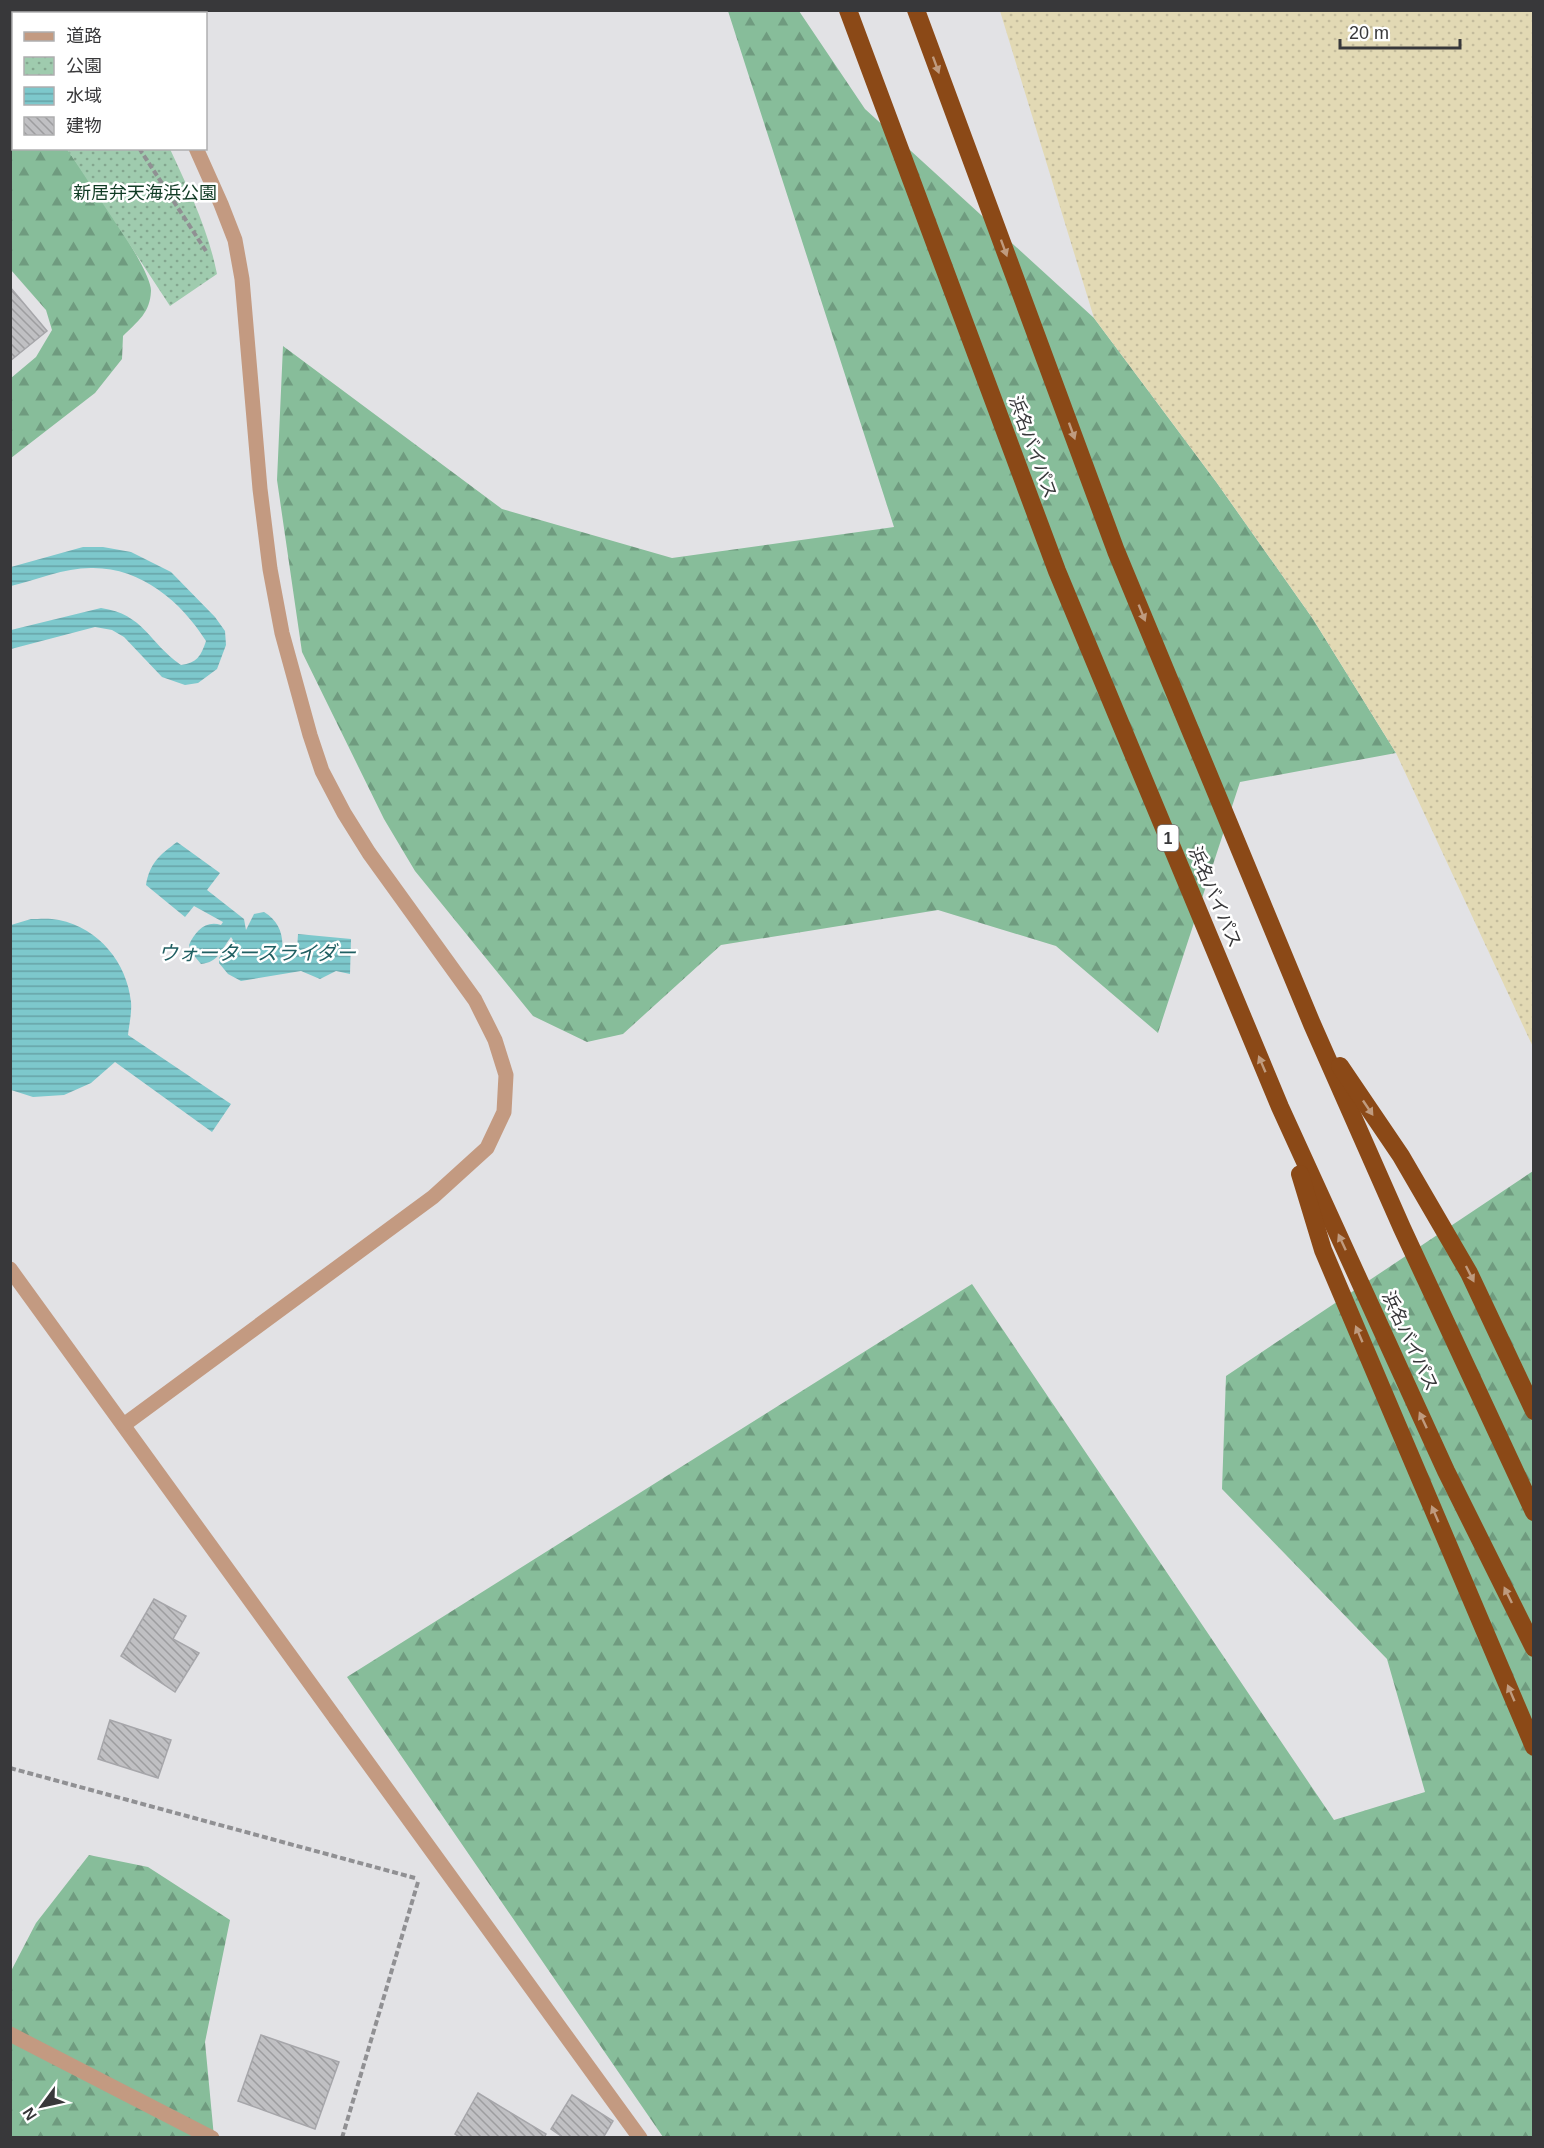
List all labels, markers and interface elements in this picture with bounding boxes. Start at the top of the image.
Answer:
legend [12,12,207,150]
scale bar [1340,12,1460,50]
text: 20 m [1349,23,1389,43]
text: 道路 [66,26,102,46]
text: 公園 [66,56,102,76]
one-way arrow [932,57,942,75]
text: 水域 [66,86,102,106]
text: 建物 [66,116,102,136]
park label: 新居弁天海浜公園 [73,183,217,203]
one-way arrow [1000,239,1009,257]
street label: 浜名バイパス [1005,393,1061,501]
one-way arrow [1067,422,1077,440]
one-way arrow [1138,604,1147,622]
road number: 1 [1158,825,1178,851]
street label: 浜名バイパス [1185,844,1245,950]
water label: ウォータースライダー [158,942,357,964]
one-way arrow [1257,1055,1266,1073]
one-way arrow [1362,1100,1373,1116]
one-way arrow [1337,1234,1346,1251]
one-way arrow [1465,1266,1474,1283]
street label: 浜名バイパス [1378,1288,1442,1394]
one-way arrow [1354,1325,1364,1343]
one-way arrow [1418,1411,1427,1428]
one-way arrow [1430,1505,1439,1523]
one-way arrow [1503,1587,1512,1604]
one-way arrow [1506,1684,1516,1702]
north arrow [12,2076,72,2136]
text: N [20,2104,40,2123]

